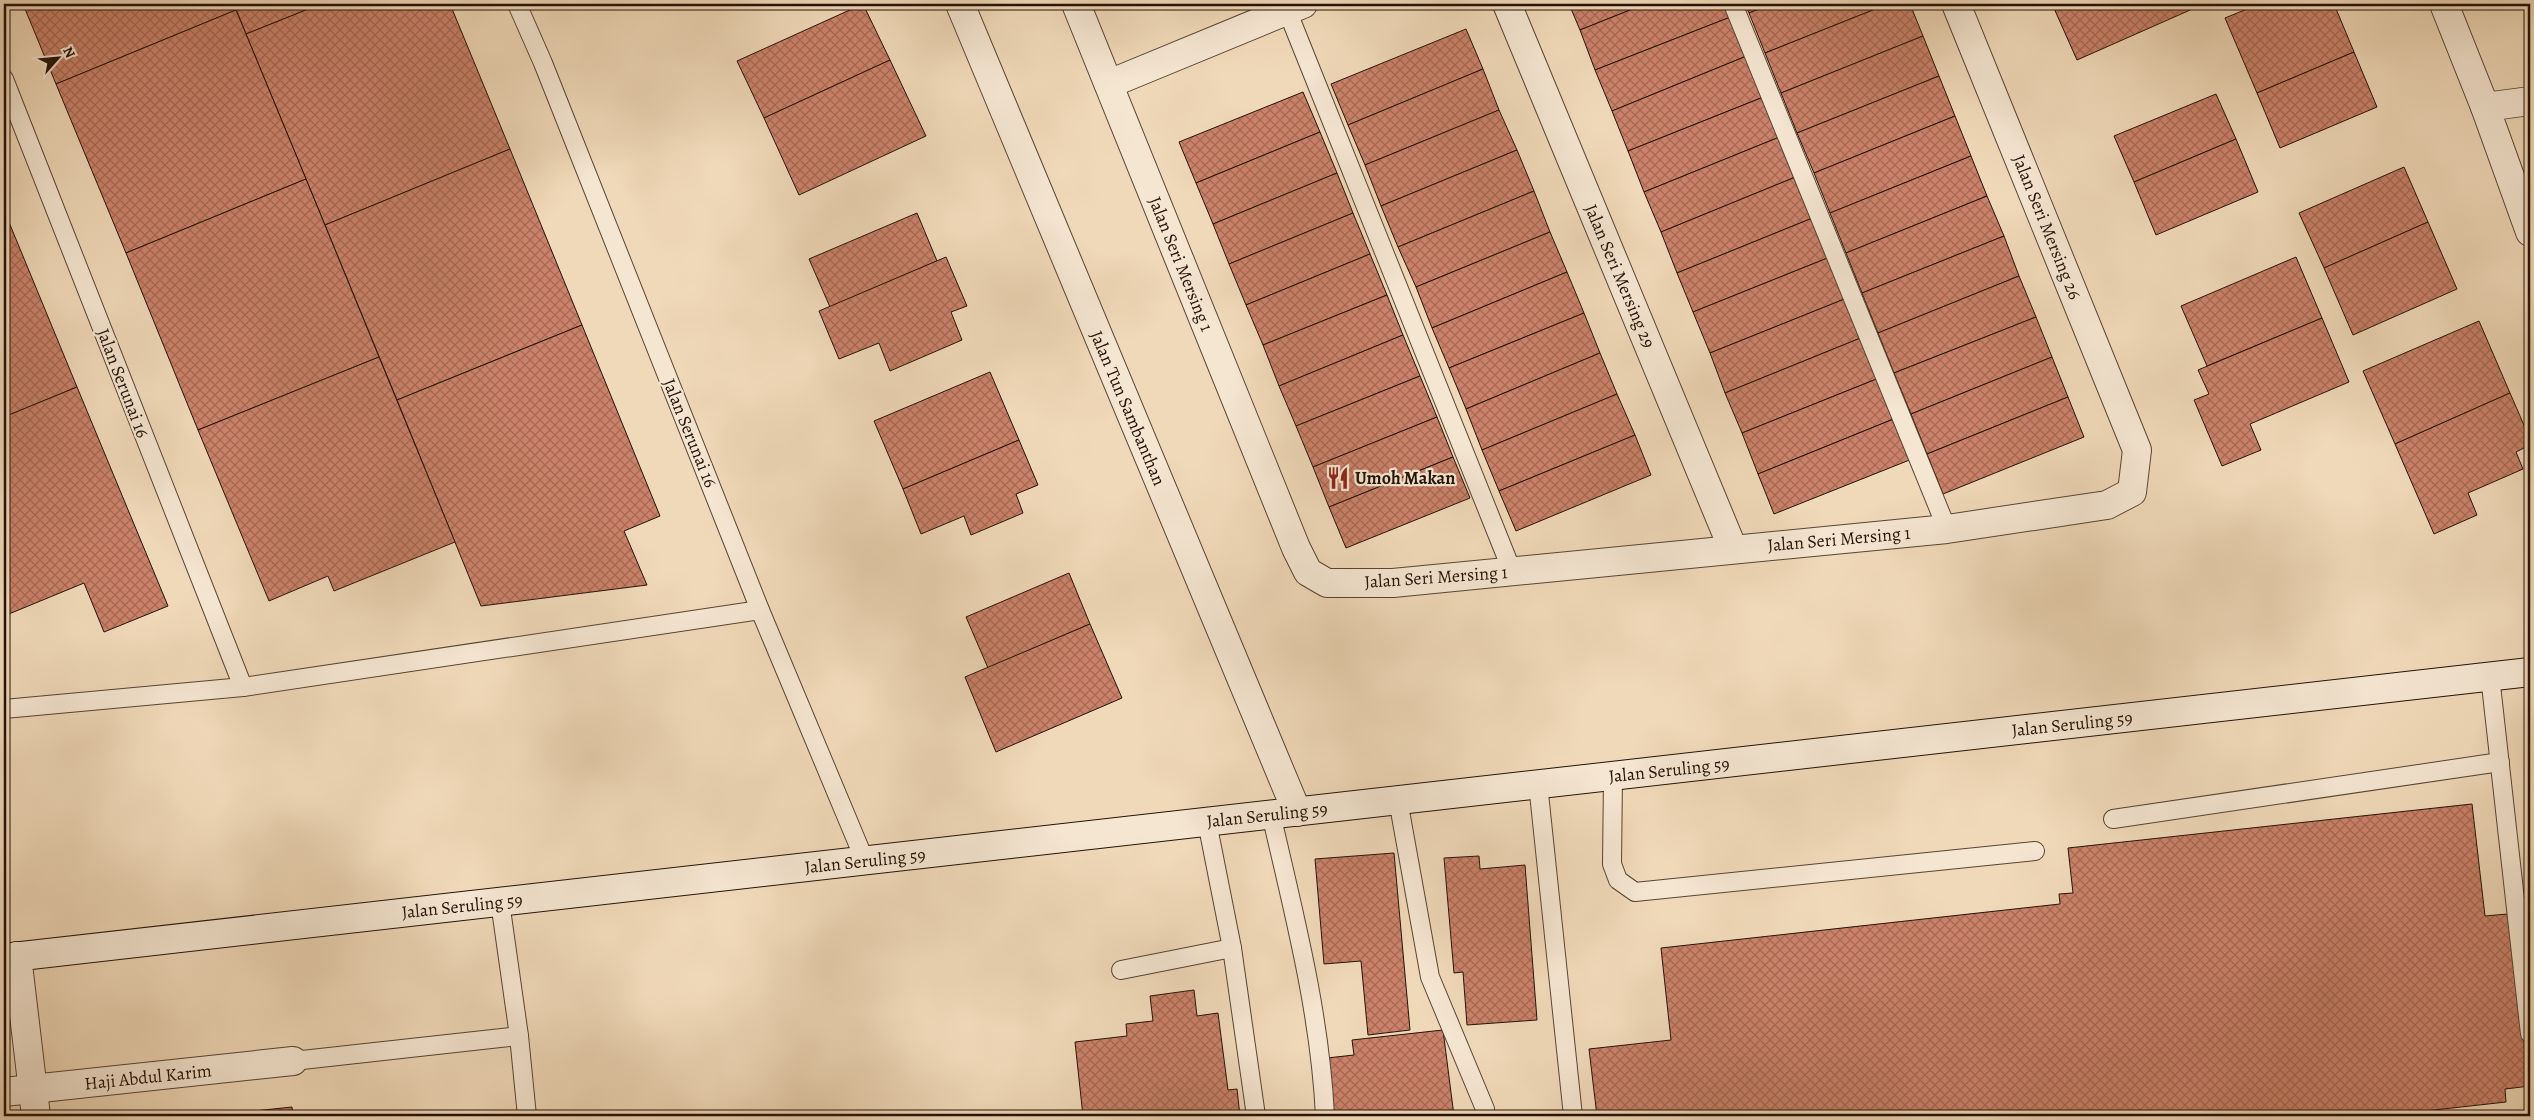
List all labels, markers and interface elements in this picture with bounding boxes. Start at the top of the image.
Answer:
north arrow [32,32,82,82]
text: N [58,43,80,61]
street label: Jalan Seri Mersing 26 [2007,151,2087,303]
street label: Jalan Seri Mersing 1 [1143,193,1219,335]
street label: Jalan Seri Mersing 29 [1579,200,1661,352]
street label: Jalan Serunai 16 [91,325,155,441]
street label: Jalan Tun Sambanthan [1084,327,1172,489]
street label: Jalan Serunai 16 [657,375,723,491]
restaurant icon: Umoh Makan [1325,465,1351,491]
place label: Umoh Makan [1355,466,1455,490]
street label: Jalan Seri Mersing 1 [1766,521,1912,557]
street label: Jalan Seri Mersing 1 [1364,560,1508,594]
street label: Jalan Seruling 59 [2010,706,2134,742]
street label: Jalan Seruling 59 [1607,752,1731,788]
street label: Jalan Seruling 59 [1205,797,1329,833]
street label: Jalan Seruling 59 [803,843,927,879]
street label: Jalan Seruling 59 [400,888,524,924]
street label: Haji Abdul Karim [83,1058,213,1096]

